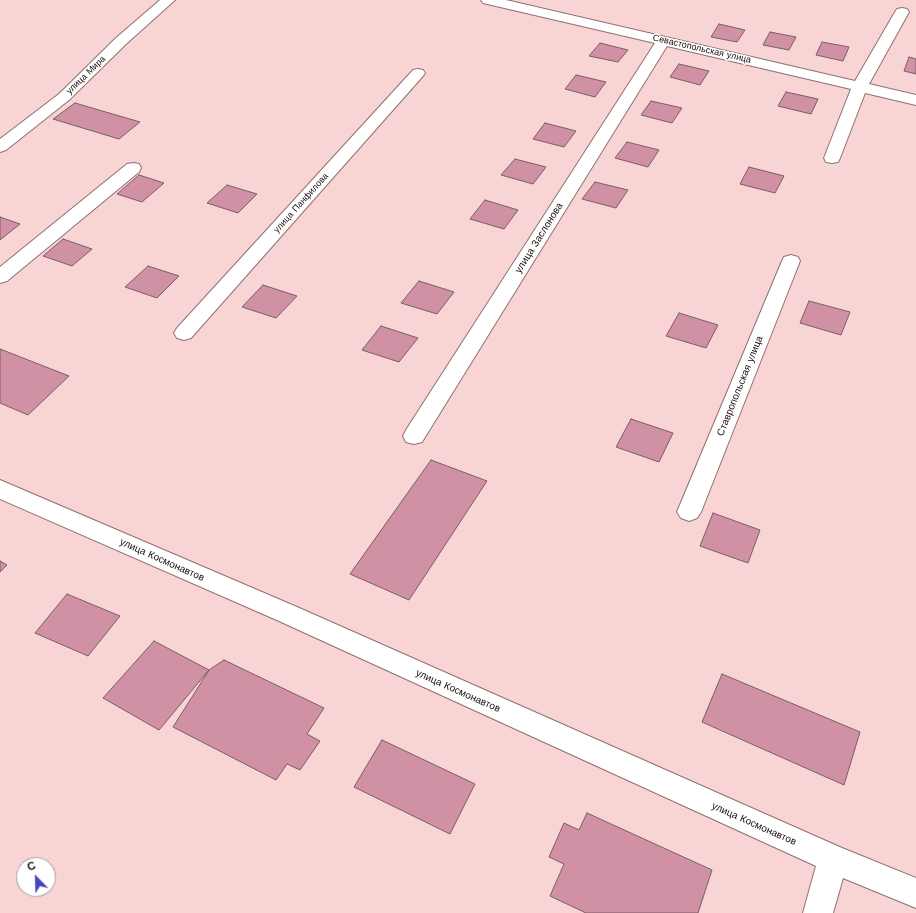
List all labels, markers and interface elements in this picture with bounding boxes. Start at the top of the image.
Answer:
street label: Севастопольская улица [652,32,752,66]
street label: улица Мира [64,54,108,96]
street label: улица Панфилова [271,171,331,235]
street label: улица Заслонова [512,201,566,275]
street label: Ставропольская улица [714,334,766,438]
street label: улица Космонавтов [118,536,206,584]
street label: улица Космонавтов [414,667,502,715]
street label: улица Космонавтов [710,800,798,848]
north arrow [16,857,56,897]
text: С [25,859,38,874]

